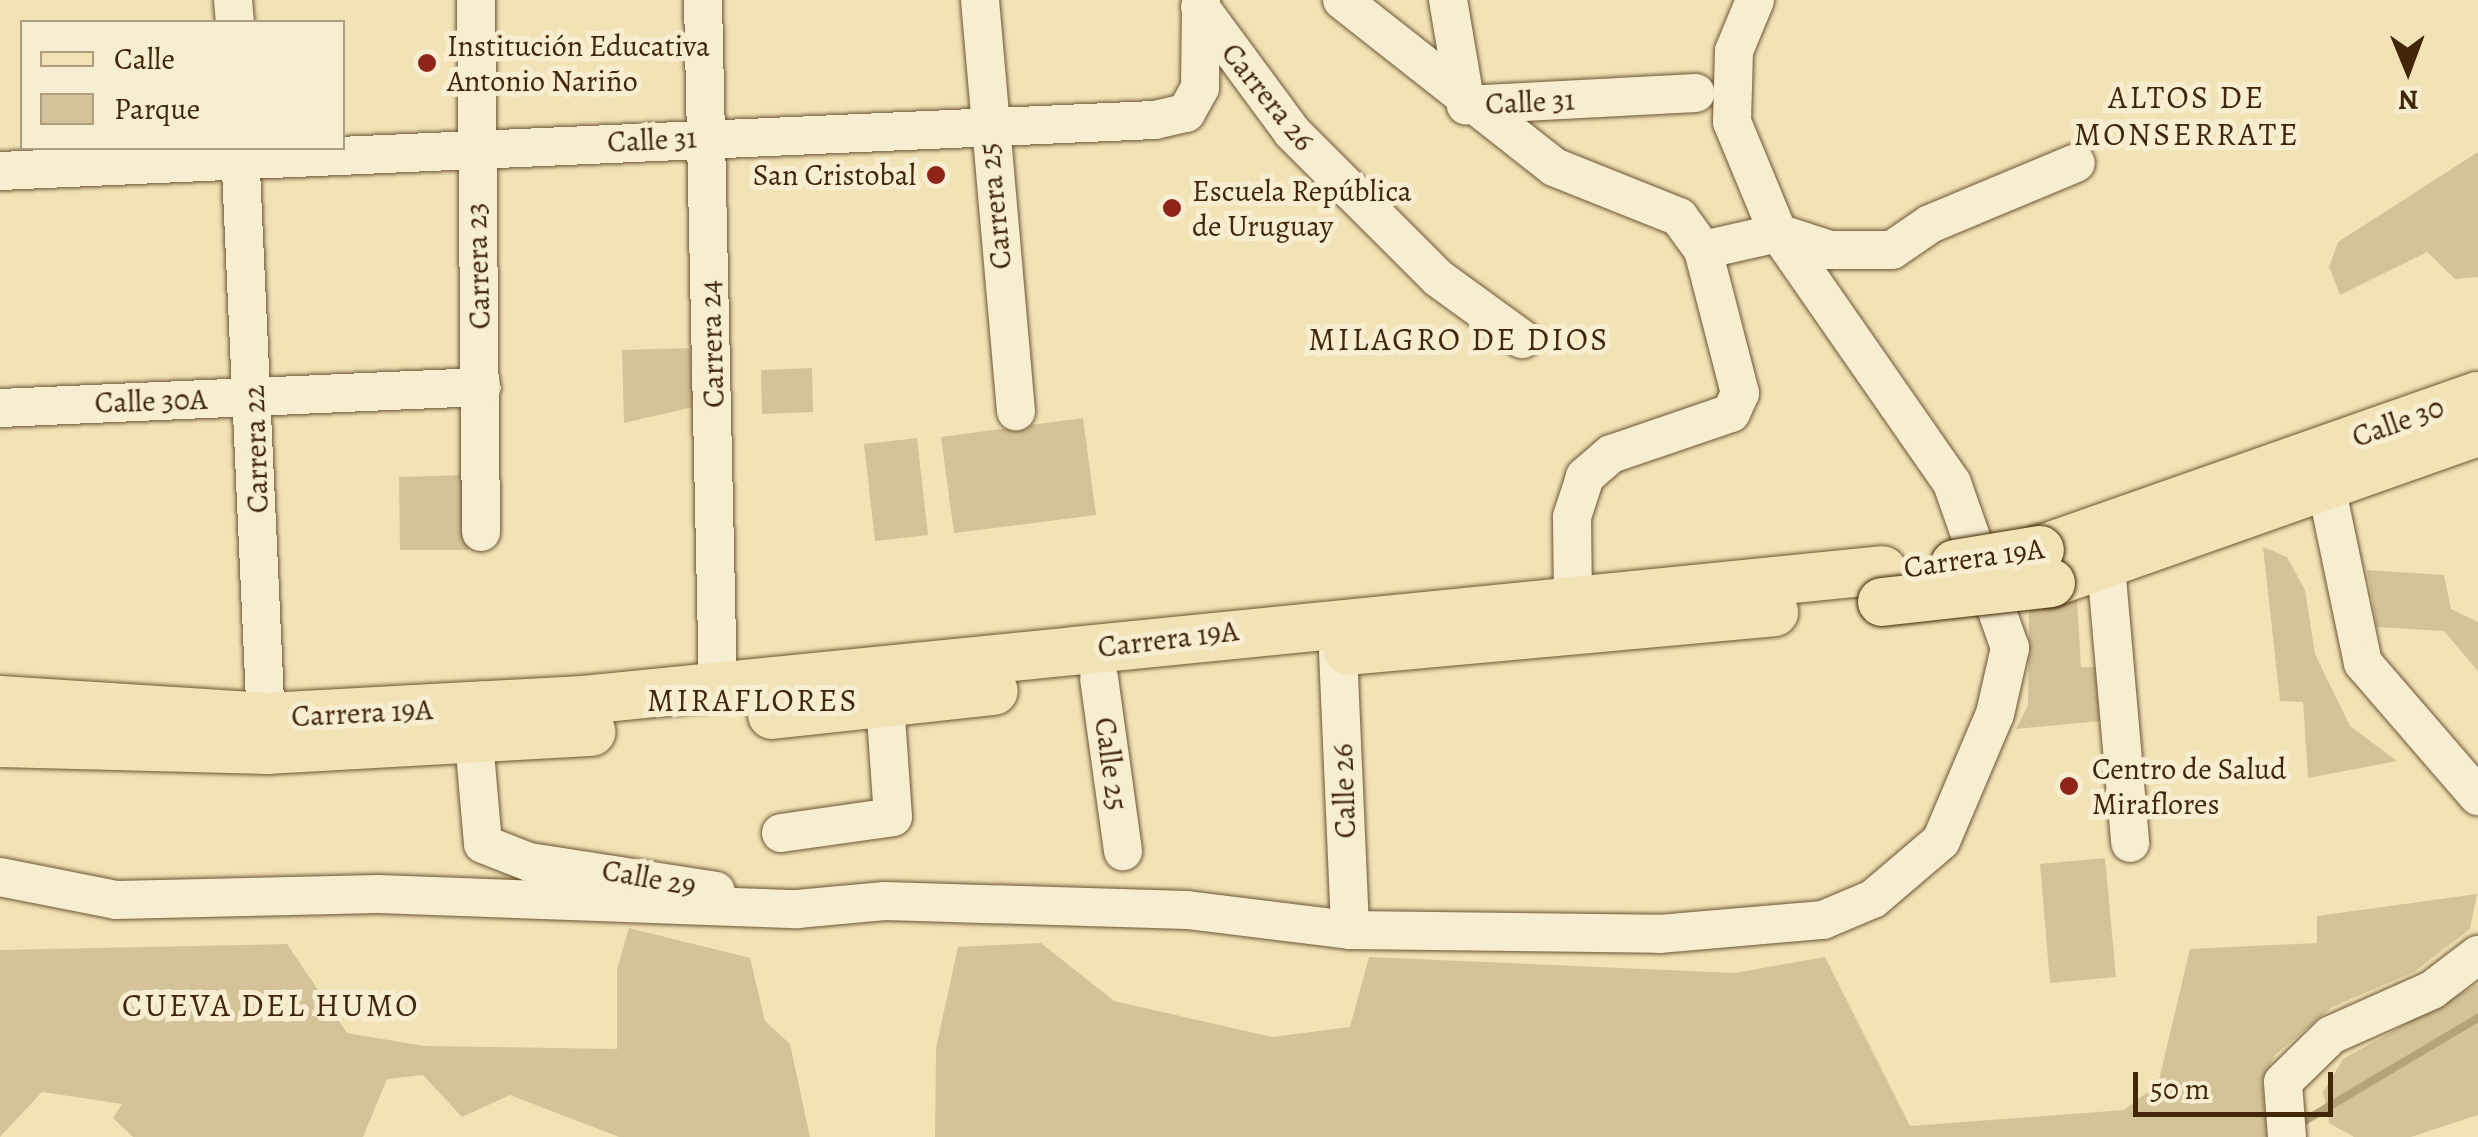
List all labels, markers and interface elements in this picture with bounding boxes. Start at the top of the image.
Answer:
legend [20,20,345,150]
north arrow [2358,20,2458,120]
place label: Institución Educativa Antonio Nariño [447,28,710,98]
street label: Carrera 26 [1214,36,1322,158]
text: Calle [114,39,175,79]
marker: Institución Educativa Antonio Nariño [416,52,438,74]
district label: ALTOS DE MONSERRATE [2074,79,2300,154]
text: N [2398,81,2419,119]
street label: Calle 31 [1484,82,1576,122]
text: Parque [114,89,200,129]
street label: Calle 31 [606,120,698,160]
street label: Carrera 25 [970,141,1020,271]
place label: San Cristobal [753,157,916,193]
marker: San Cristobal [925,164,947,186]
place label: Escuela República de Uruguay [1192,173,1412,244]
marker: Escuela República de Uruguay [1161,197,1183,219]
street label: Carrera 23 [458,202,498,330]
street label: Carrera 24 [692,279,732,409]
district label: MILAGRO DE DIOS [1308,320,1610,358]
street label: Calle 30A [94,381,208,421]
street label: Carrera 22 [236,384,276,514]
street label: Calle 30 [2347,389,2449,455]
street label: Carrera 19A [1901,530,2047,586]
street label: Carrera 19A [1096,613,1240,665]
district label: MIRAFLORES [647,681,859,719]
street label: Carrera 19A [290,691,434,735]
street label: Calle 25 [1087,715,1135,813]
street label: Calle 26 [1324,743,1364,839]
place label: Centro de Salud Miraflores [2092,751,2286,822]
marker: Centro de Salud Miraflores [2056,773,2082,799]
street label: Calle 29 [599,852,699,904]
district label: CUEVA DEL HUMO [122,986,420,1024]
scale bar [2138,1052,2338,1114]
text: 50 m [2150,1069,2210,1109]

